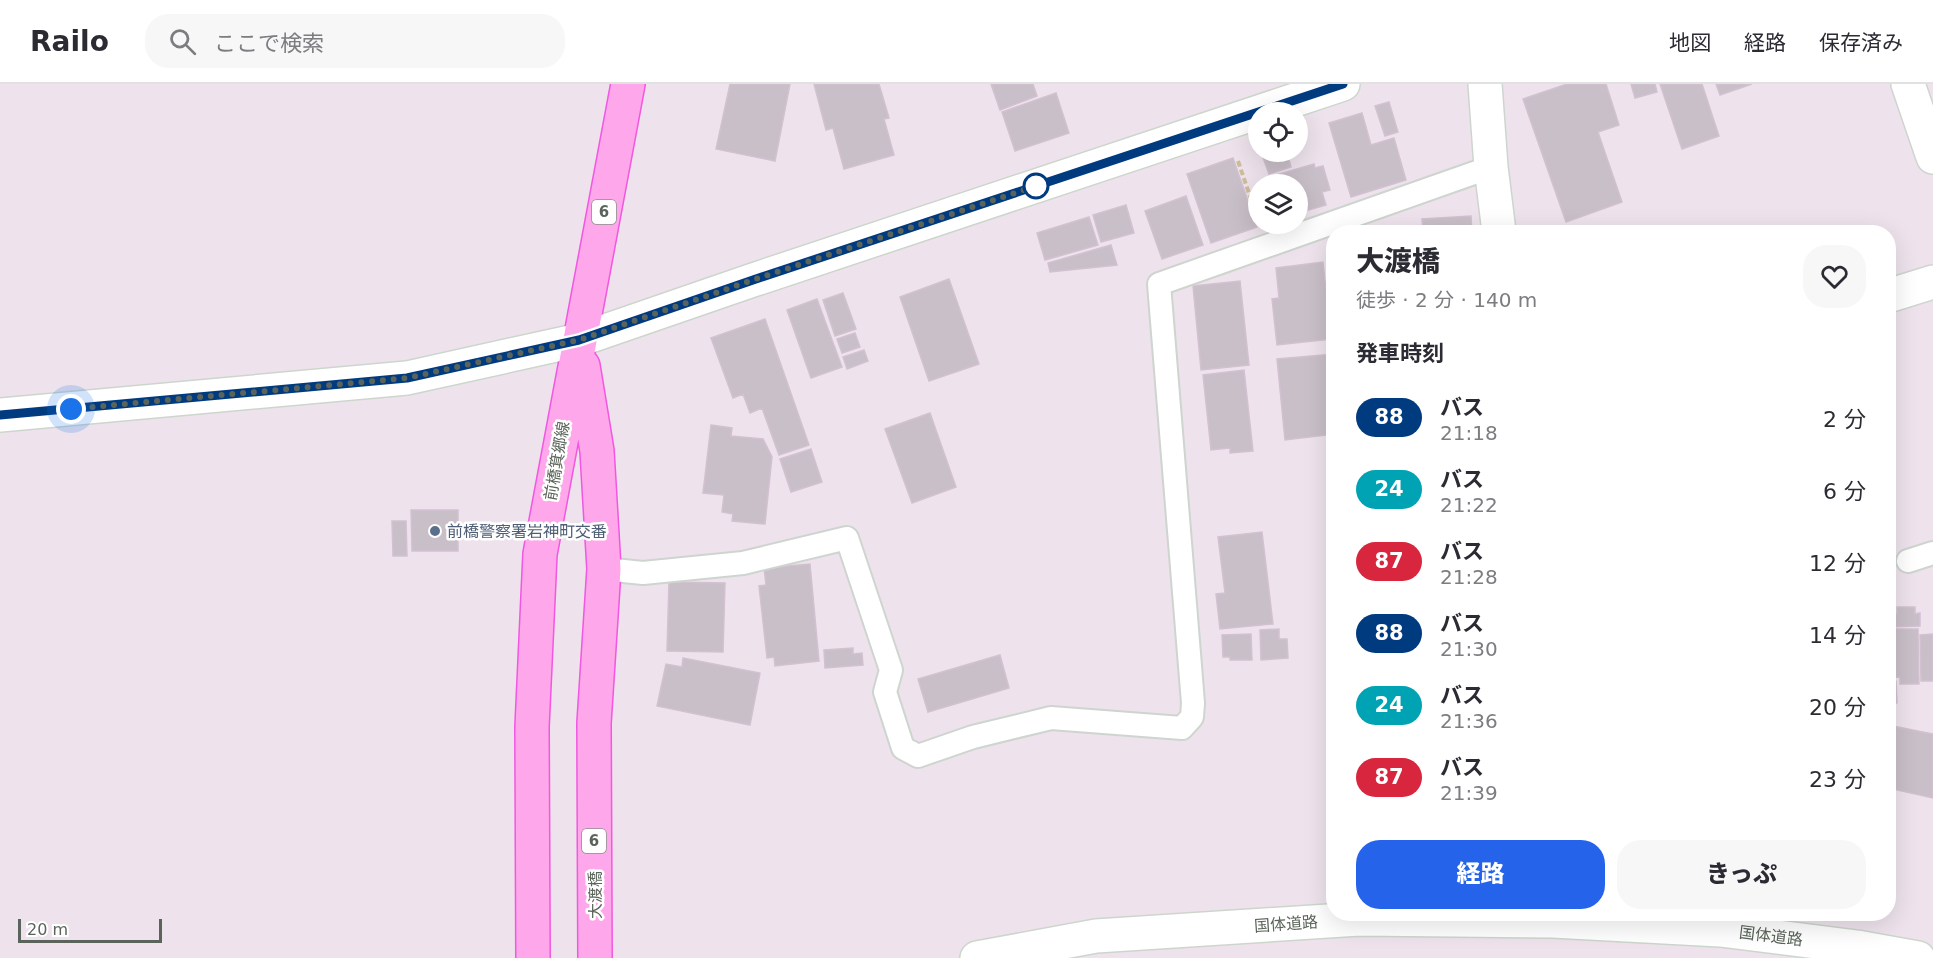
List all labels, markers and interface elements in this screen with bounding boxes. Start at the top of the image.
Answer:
search box [145,14,565,68]
text: Railo [30,25,109,58]
icon: search [166,25,199,58]
text: ここで検索 [214,31,324,56]
text: 地図 [1669,31,1711,55]
text: 経路 [1744,31,1786,55]
text: 保存済み [1819,31,1903,55]
map controls [1248,102,1308,234]
button: locate [1248,102,1308,162]
unlabelled marker [1023,173,1049,199]
button: layers [1248,174,1308,234]
road number: 6 [592,200,616,224]
text: 大渡橋 [1356,245,1440,278]
button: heart [1803,245,1866,308]
text: 徒歩 · 2 分 · 140 m [1356,288,1537,312]
text: 発車時刻 [1356,341,1444,366]
your location [56,394,86,424]
text: バス [1440,395,1484,420]
text: 88 [1374,405,1404,429]
text: 2 分 [1823,407,1866,432]
street label: 前橋箕郷線 [541,420,573,502]
text: 21:18 [1440,421,1498,445]
text: バス [1440,467,1484,492]
text: 24 [1374,477,1404,501]
text: 6 分 [1823,479,1866,504]
text: 21:22 [1440,493,1498,517]
place label: 前橋警察署岩神町交番 [447,522,607,541]
marker: 前橋警察署岩神町交番 [428,524,442,538]
text: バス [1440,539,1484,564]
text: 87 [1374,549,1404,573]
text: 12 分 [1809,551,1866,576]
text: 21:28 [1440,565,1498,589]
text: バス [1440,611,1484,636]
text: 88 [1374,621,1404,645]
text: 14 分 [1809,623,1866,648]
text: 21:30 [1440,637,1498,661]
text: バス [1440,683,1484,708]
text: 24 [1374,693,1404,717]
text: 20 分 [1809,695,1866,720]
text: 21:36 [1440,709,1498,733]
text: バス [1440,755,1484,780]
text: 87 [1374,765,1404,789]
text: 23 分 [1809,767,1866,792]
text: 21:39 [1440,781,1498,805]
road number: 6 [582,829,606,853]
button: 経路 [1356,840,1605,909]
button: きっぷ [1617,840,1866,909]
street label: 大渡橋 [586,871,605,919]
street label: 国体道路 [1253,912,1319,936]
scale bar [18,916,162,944]
text: 20 m [27,920,68,939]
street label: 国体道路 [1738,923,1804,949]

